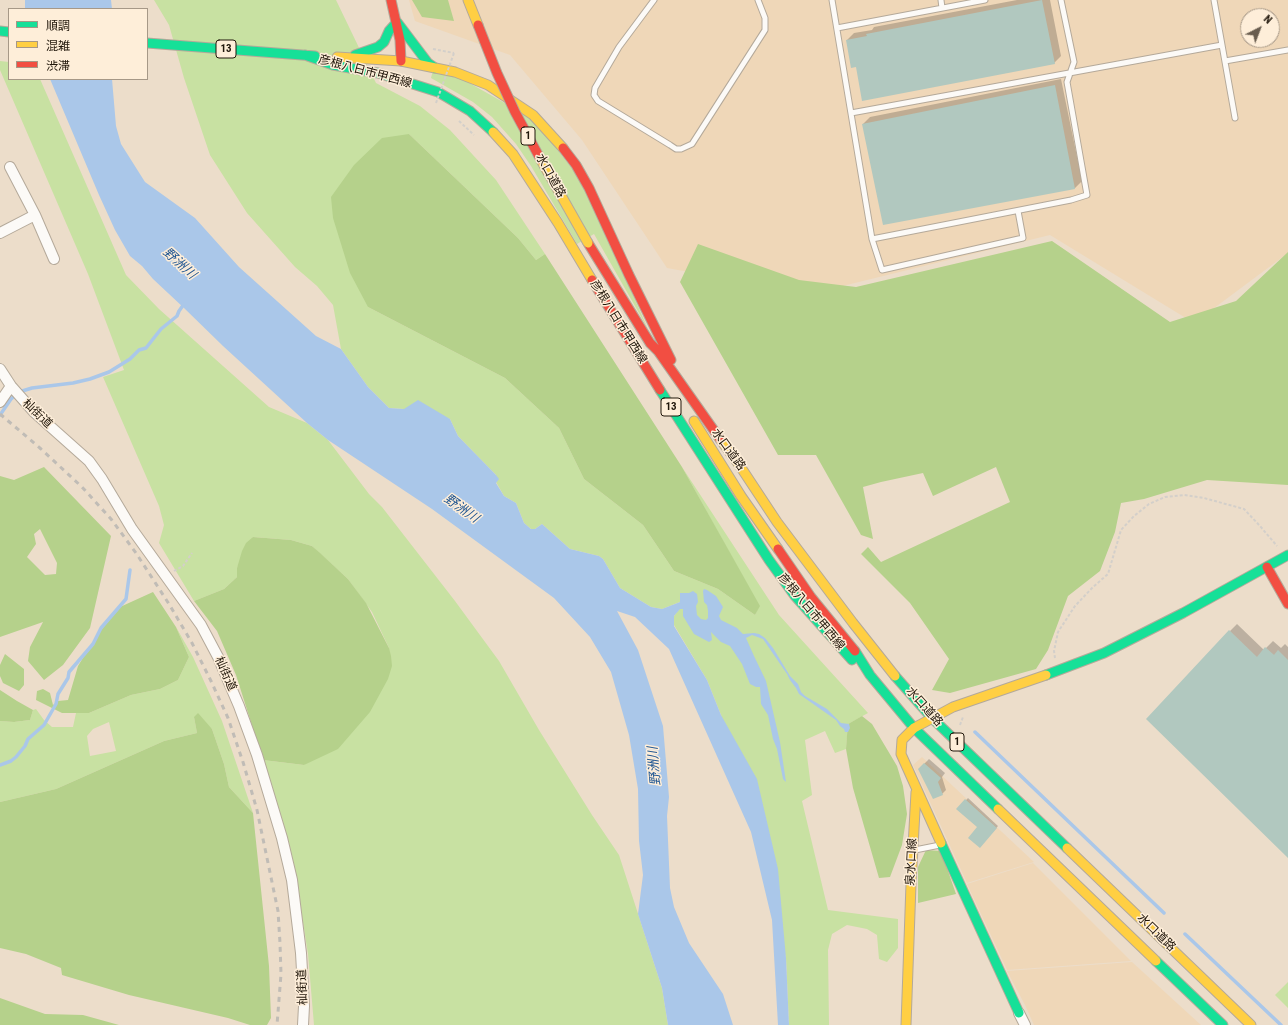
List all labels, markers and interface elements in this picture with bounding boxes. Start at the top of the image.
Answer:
legend [8,8,148,80]
north arrow [1240,8,1280,48]
text: N [1261,12,1275,27]
text: 順調 [46,19,70,33]
text: 混雑 [46,39,70,53]
road number: 13 [216,40,236,58]
street label: 彦根八日市甲西線 [317,53,413,91]
text: 渋滞 [46,59,70,73]
road number: 1 [521,127,535,145]
street label: 水口道路 [532,152,568,200]
water label: 野洲川 [159,245,199,283]
street label: 彦根八日市甲西線 [586,277,650,367]
street label: 杣街道 [19,396,55,432]
road number: 13 [661,398,681,416]
street label: 水口道路 [708,426,748,474]
water label: 野洲川 [441,491,481,527]
street label: 彦根八日市甲西線 [775,571,847,653]
street label: 杣街道 [211,655,239,693]
street label: 水口道路 [903,684,945,730]
road number: 1 [950,733,964,751]
water label: 野洲川 [646,746,664,786]
street label: 泉水口線 [904,838,920,886]
street label: 水口道路 [1134,911,1178,955]
street label: 杣街道 [295,969,311,1005]

